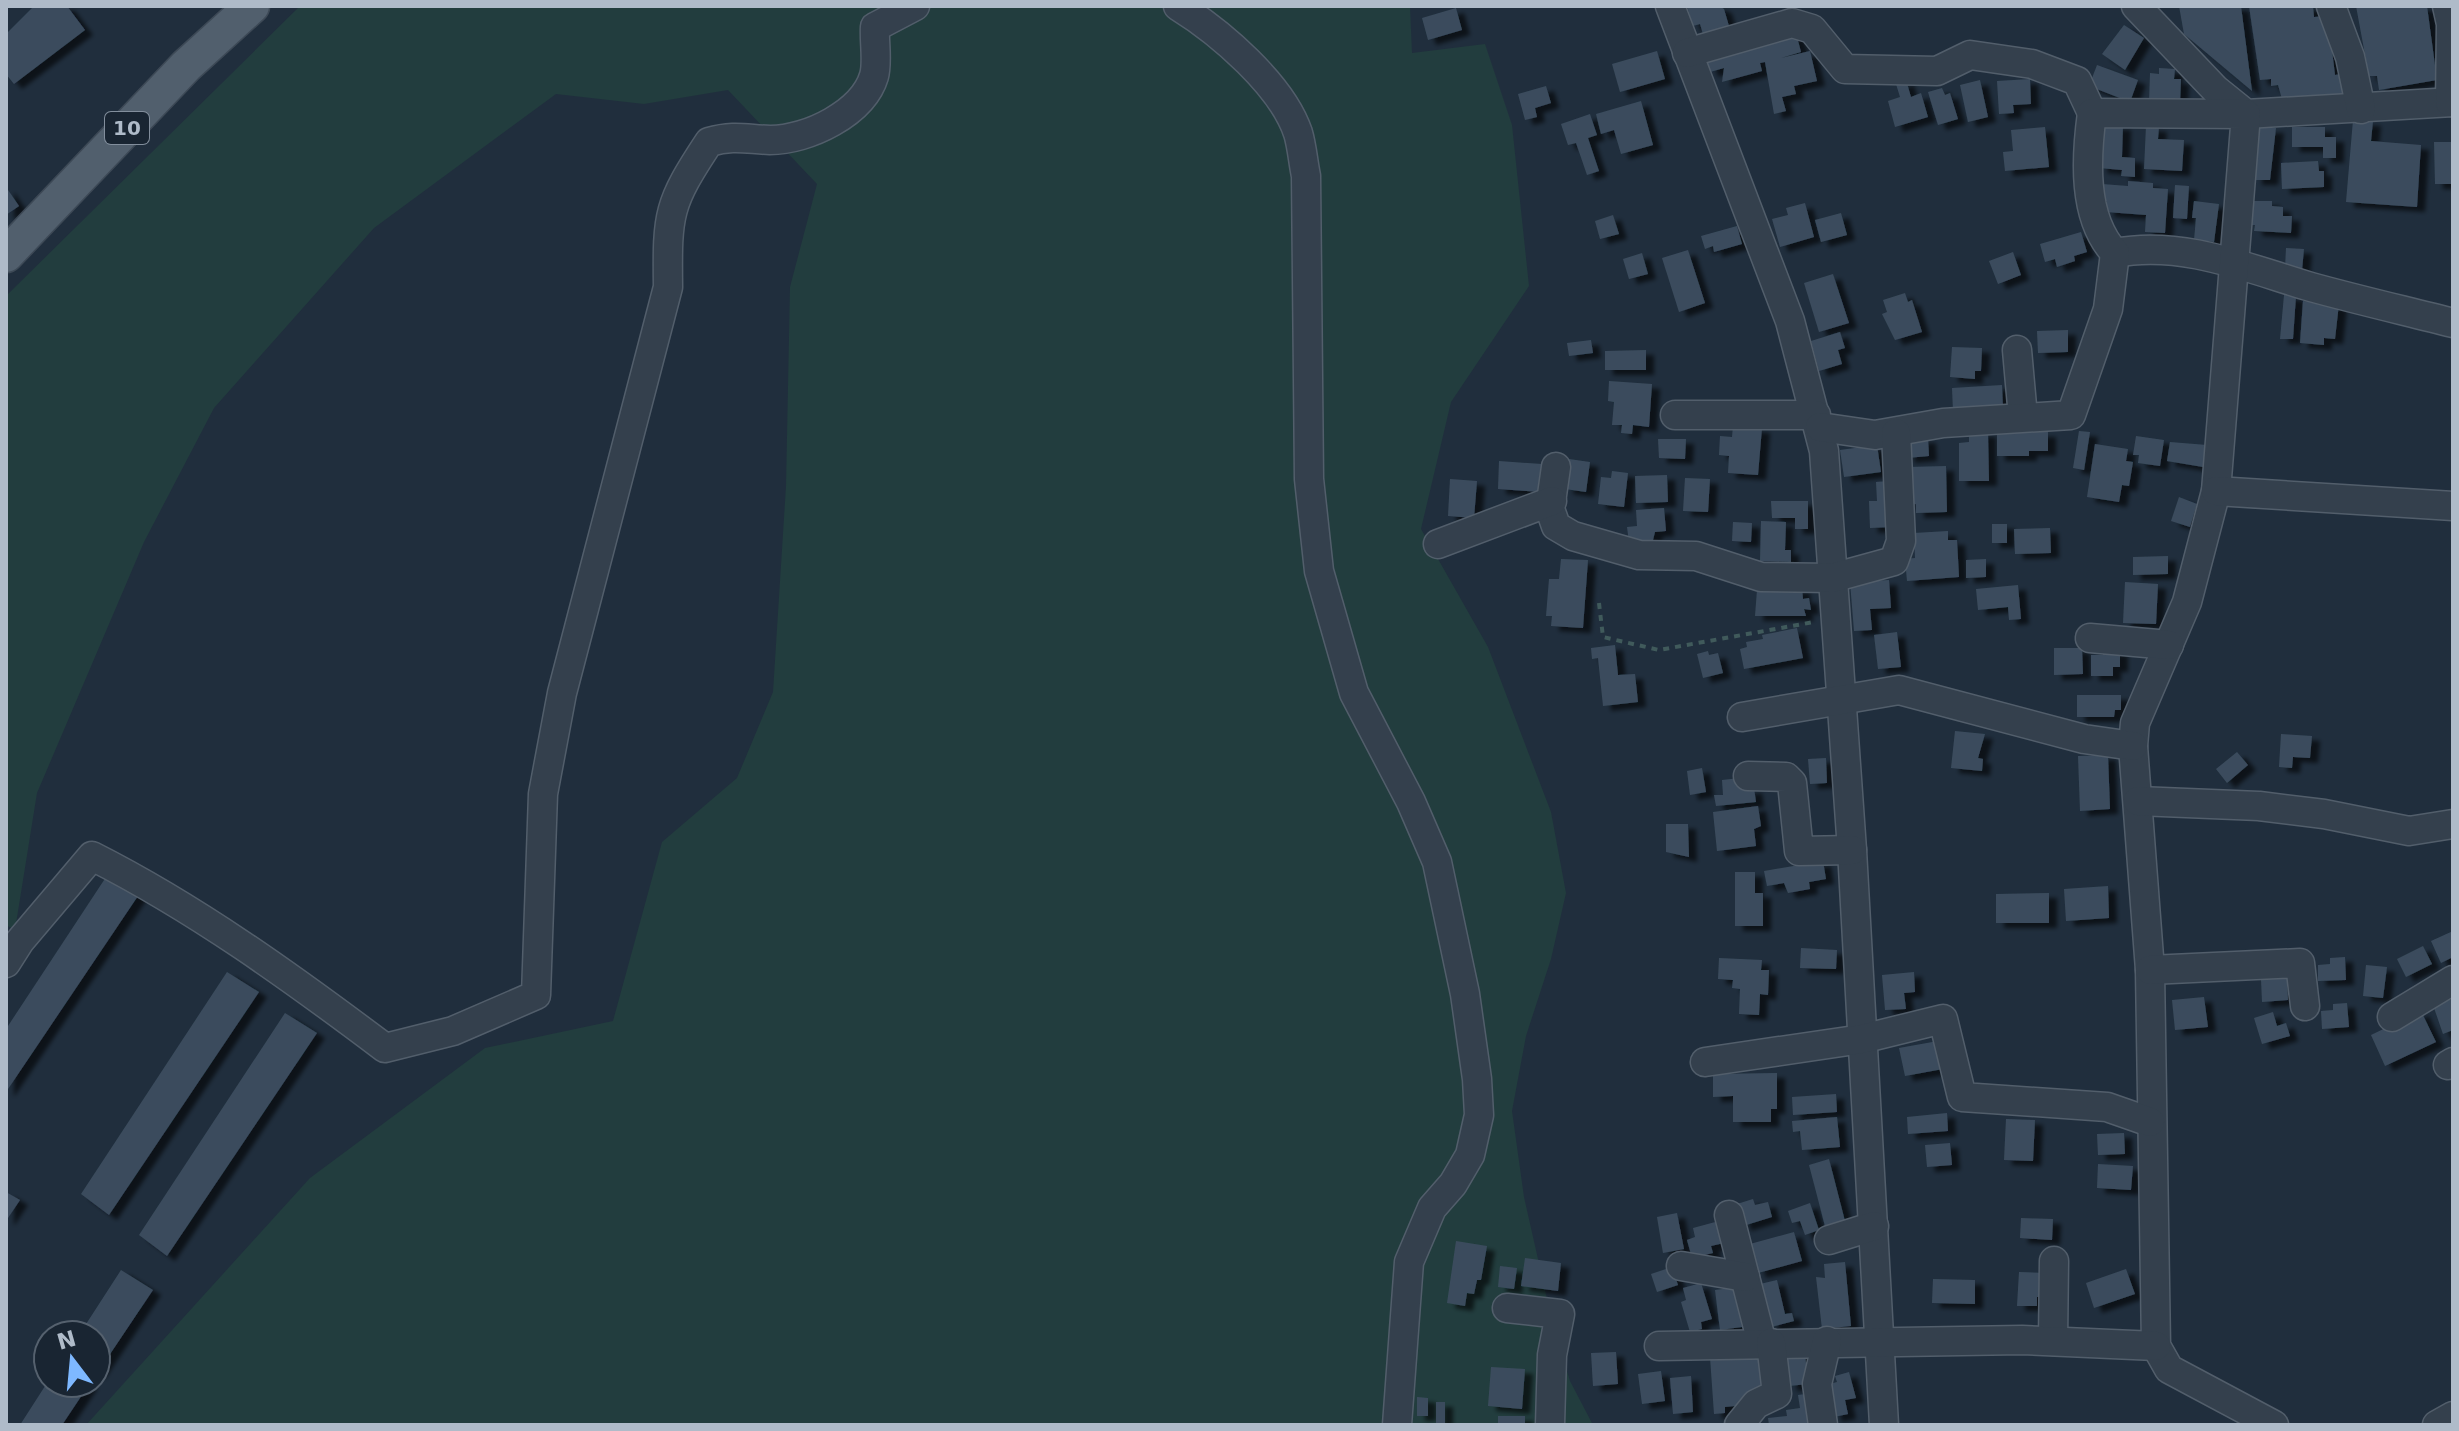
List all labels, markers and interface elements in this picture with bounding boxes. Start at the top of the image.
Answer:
road number: 10 [105,112,149,144]
north arrow [32,1319,112,1399]
text: N [54,1326,79,1355]

